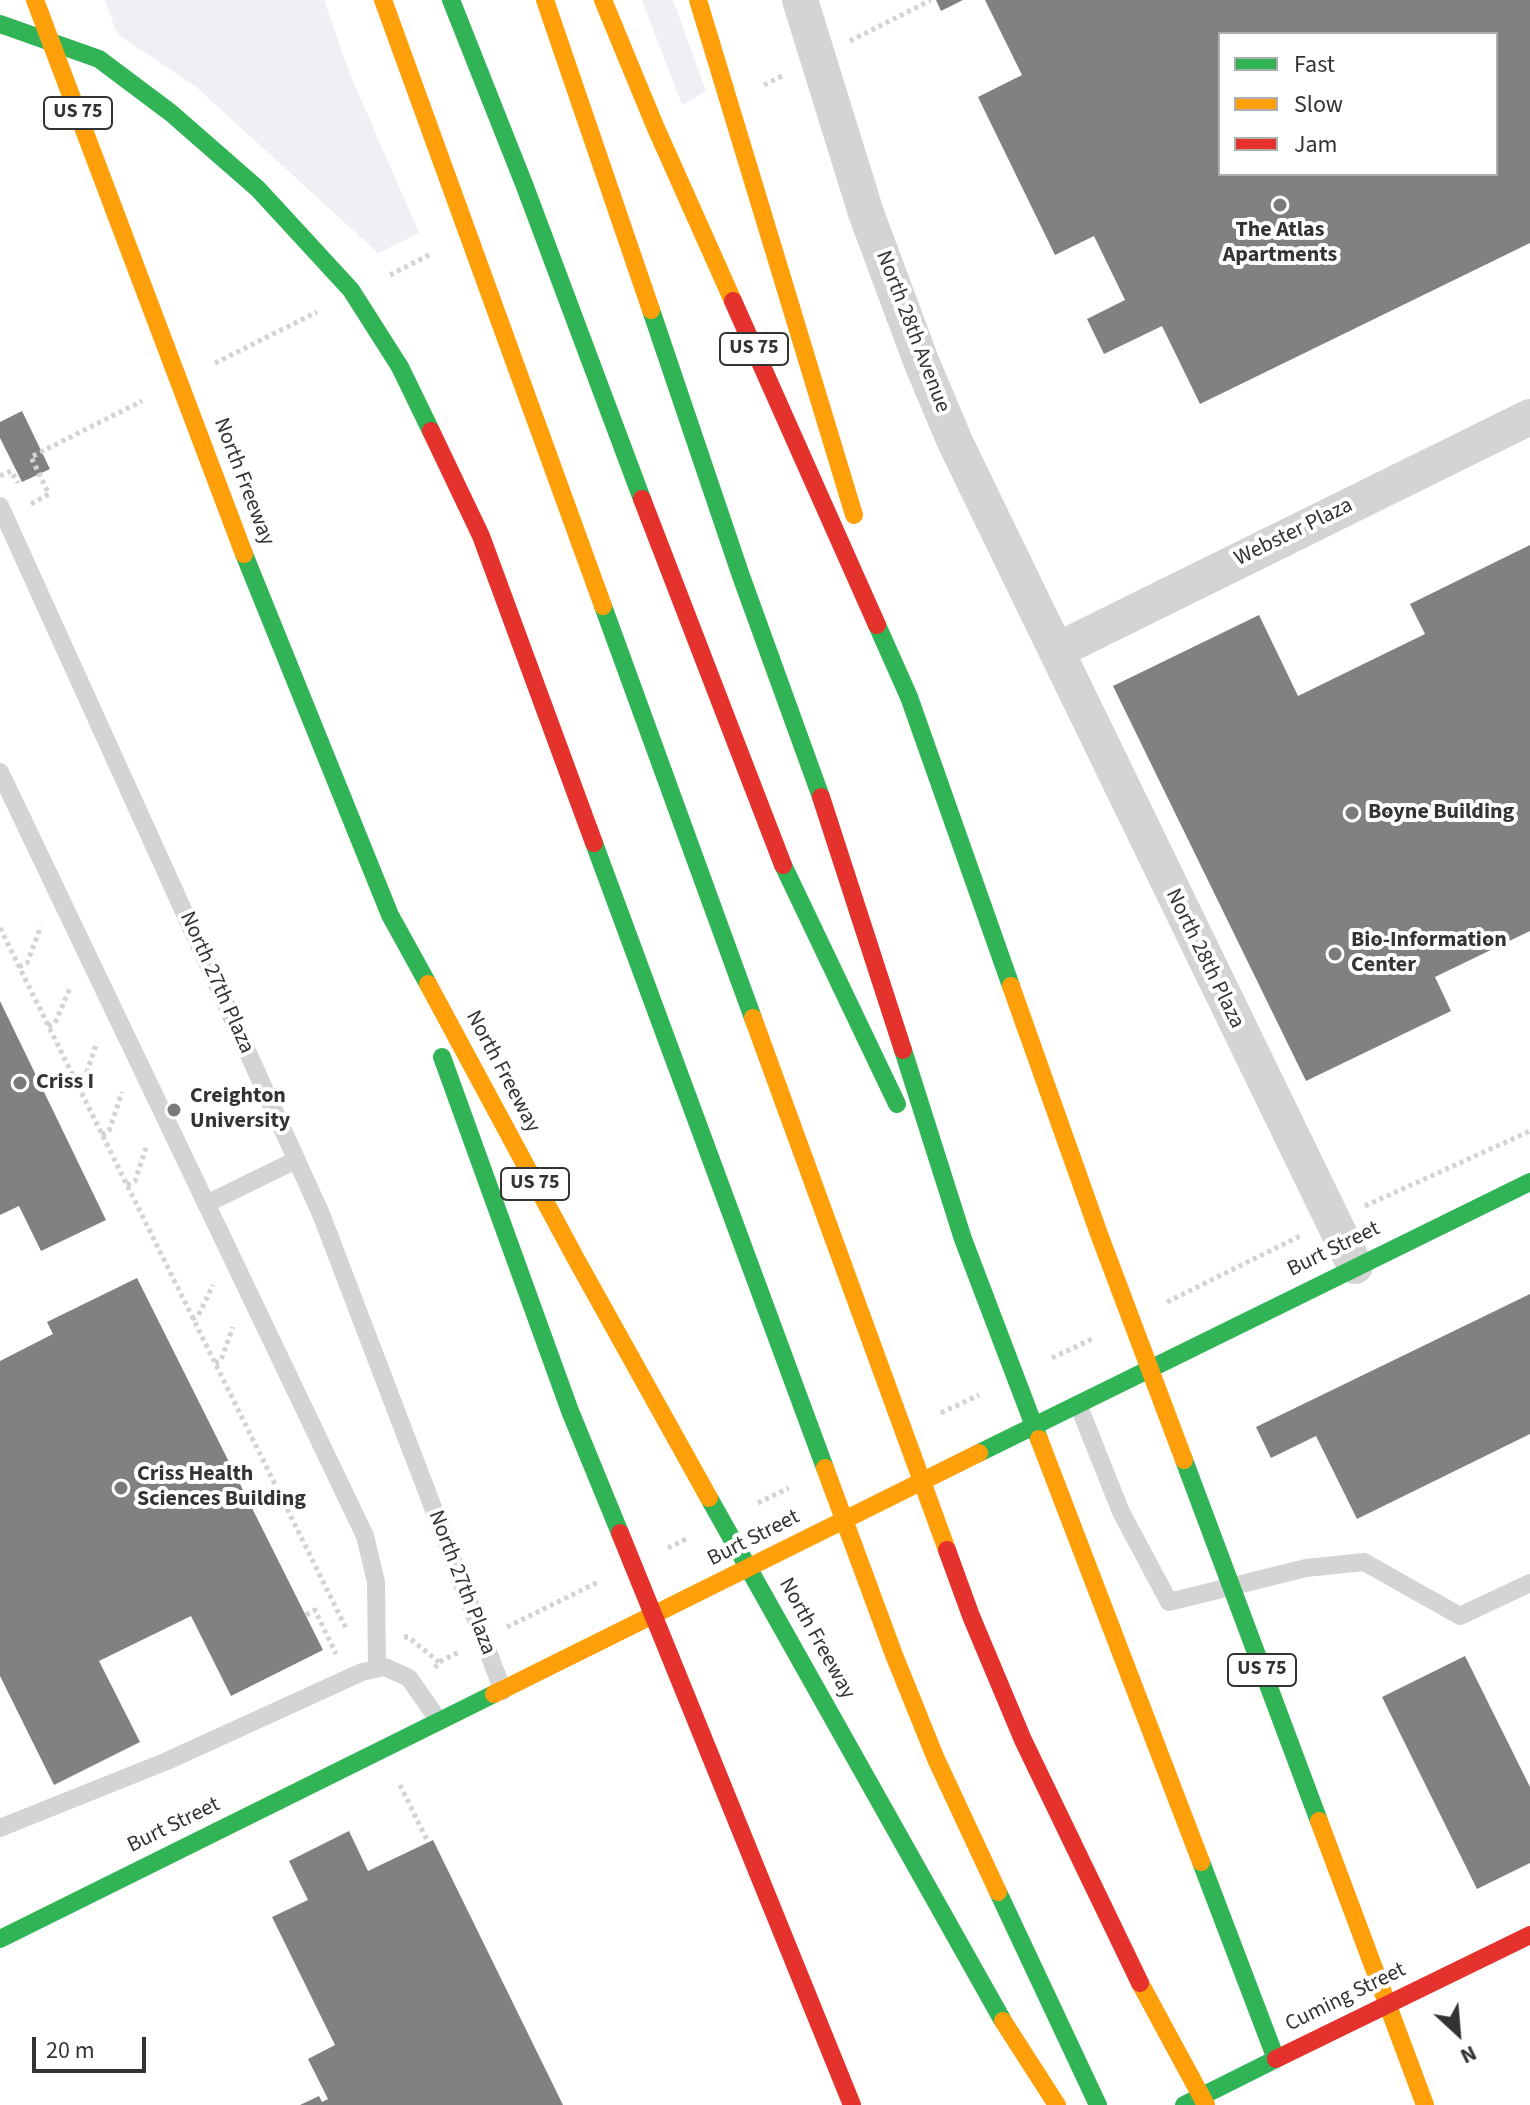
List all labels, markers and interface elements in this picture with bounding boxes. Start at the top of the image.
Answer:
legend [1218,32,1498,176]
text: Fast [1294,47,1335,82]
text: Slow [1294,87,1343,122]
road number: US 75 [44,97,112,129]
text: Jam [1294,127,1338,162]
marker: The Atlas Apartments [1271,196,1289,214]
place label: The Atlas Apartments [1223,218,1337,270]
street label: North 28th Avenue [869,247,955,417]
road number: US 75 [720,333,788,365]
street label: North Freeway [207,415,279,549]
street label: Webster Plaza [1231,493,1357,573]
place label: Boyne Building [1368,800,1514,826]
marker: Boyne Building [1343,804,1361,822]
street label: North 28th Plaza [1159,885,1249,1033]
street label: North 27th Plaza [173,908,259,1058]
place label: Bio-Information Center [1351,928,1507,980]
marker: Bio-Information Center [1326,945,1344,963]
street label: North Freeway [459,1006,545,1138]
place label: Criss I [36,1070,94,1096]
marker: Criss I [11,1074,29,1092]
place label: Creighton University [190,1084,290,1136]
marker: Creighton University [165,1101,183,1119]
road number: US 75 [501,1168,569,1200]
street label: Burt Street [1284,1216,1384,1284]
place label: Criss Health Sciences Building [137,1462,306,1514]
marker: Criss Health Sciences Building [112,1479,130,1497]
street label: Burt Street [704,1505,804,1573]
street label: North 27th Plaza [421,1507,501,1659]
street label: North Freeway [772,1574,860,1704]
road number: US 75 [1228,1654,1296,1686]
street label: Burt Street [124,1792,224,1860]
street label: Cuming Street [1282,1958,1410,2038]
north arrow [1418,1993,1498,2073]
scale bar [36,2021,150,2071]
text: 20 m [46,2033,95,2068]
text: N [1455,2037,1482,2072]

